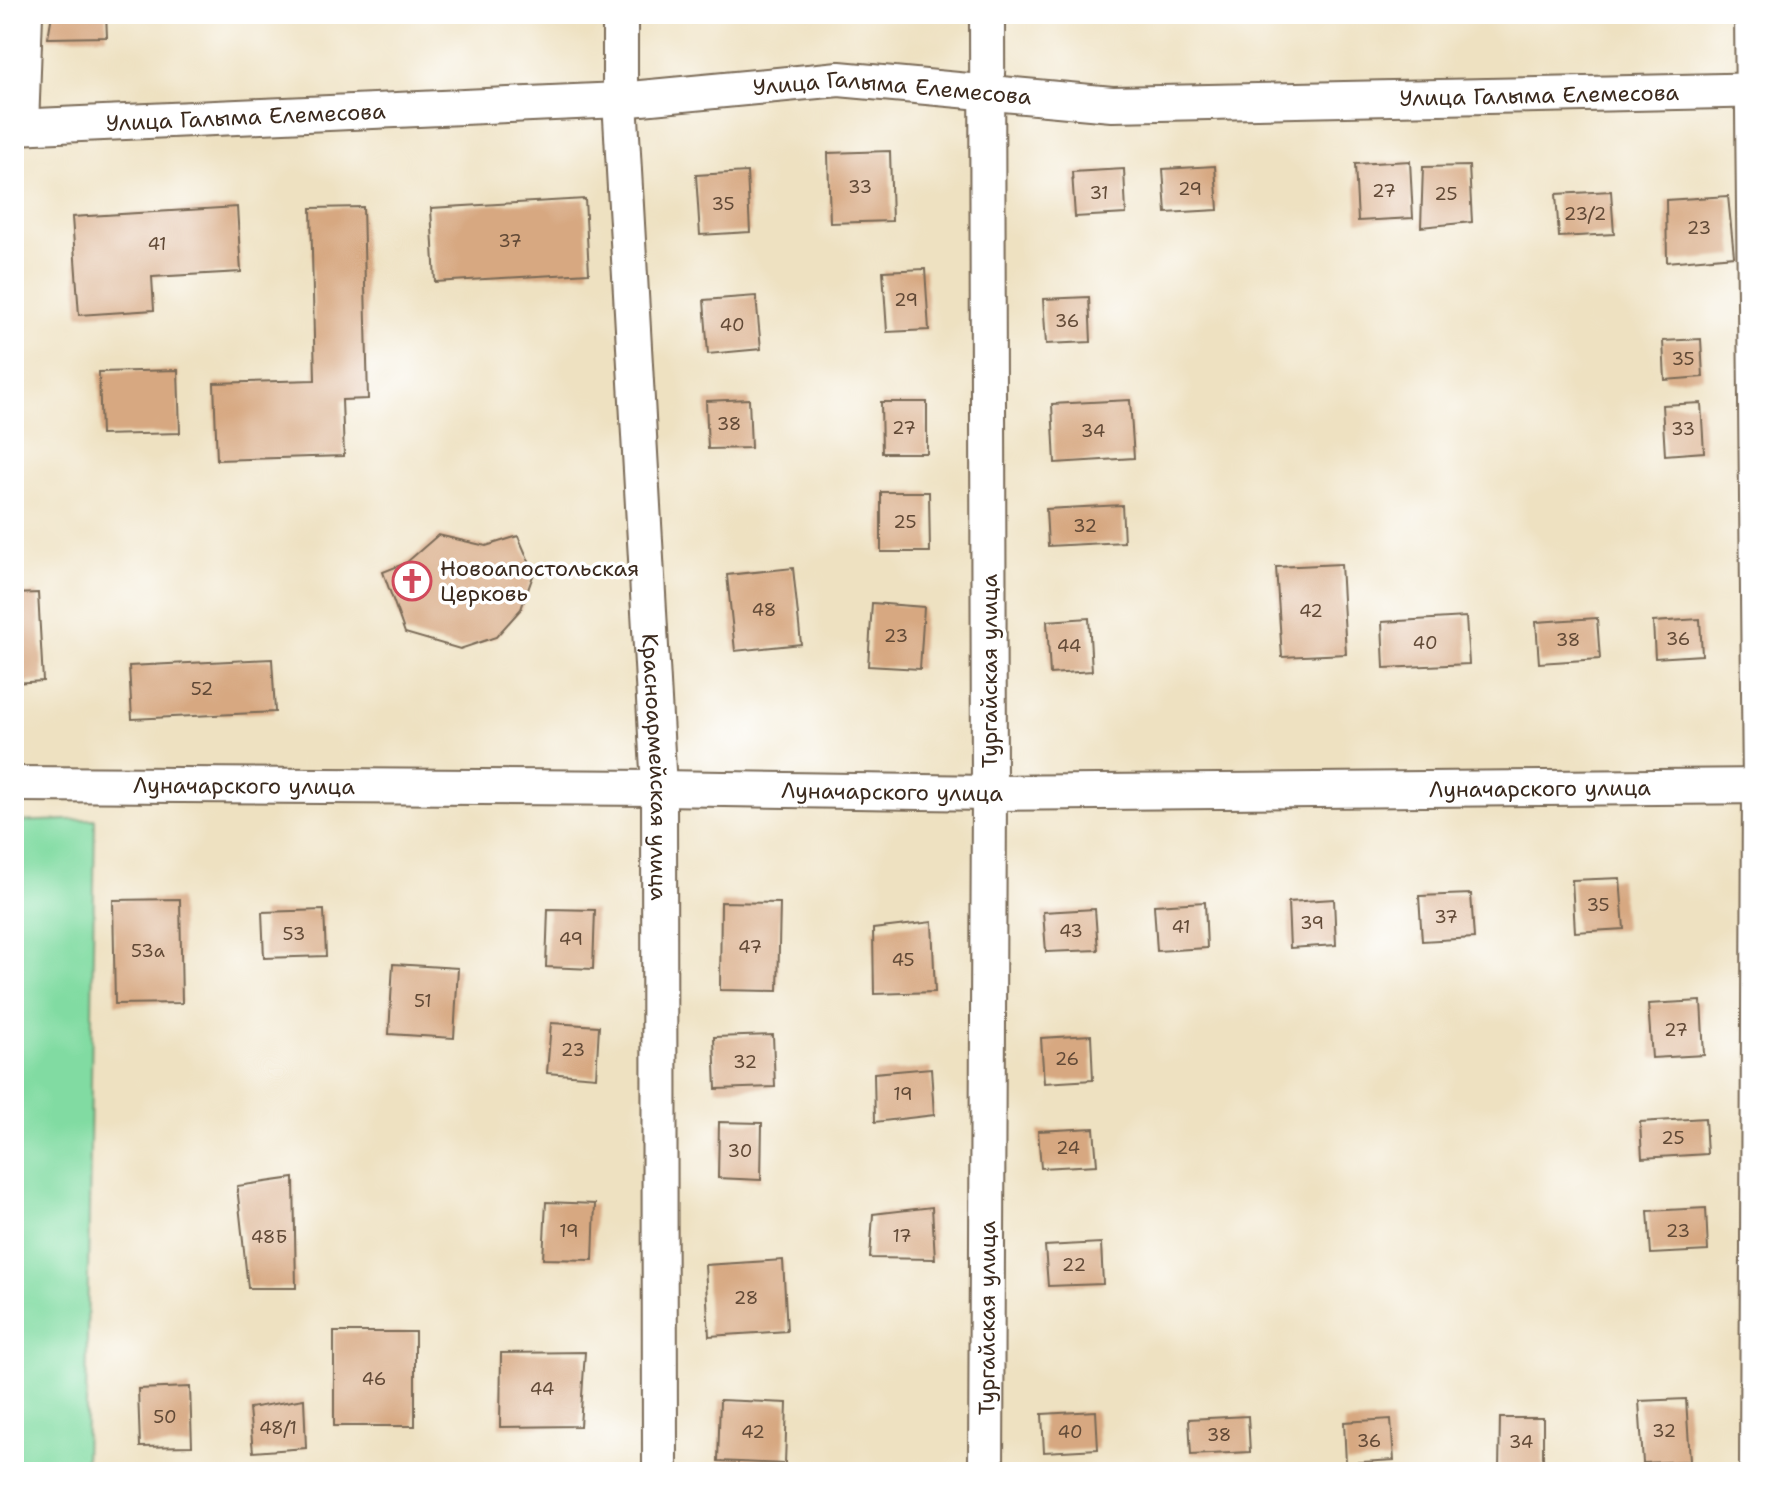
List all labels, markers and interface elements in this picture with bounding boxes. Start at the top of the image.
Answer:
street label: Улица Галыма Елемесова [752,65,1033,112]
street label: Улица Галыма Елемесова [1399,78,1680,113]
street label: Улица Галыма Елемесова [105,96,387,138]
house number: 33 [848,175,872,199]
house number: 29 [1178,177,1202,201]
house number: 27 [1372,179,1396,203]
house number: 31 [1089,181,1109,205]
house number: 25 [1434,182,1458,206]
house number: 35 [711,192,735,216]
house number: 23/2 [1564,202,1606,226]
house number: 23 [1687,216,1711,240]
house number: 37 [498,229,522,253]
house number: 41 [147,232,167,256]
house number: 29 [894,288,918,312]
house number: 36 [1055,309,1079,333]
house number: 40 [719,313,745,337]
house number: 35 [1671,347,1695,371]
house number: 38 [717,412,741,436]
house number: 27 [892,416,916,440]
house number: 33 [1671,417,1695,441]
house number: 34 [1081,419,1105,443]
house number: 25 [893,510,917,534]
house number: 32 [1073,514,1097,538]
place label: Новоапостольская Церковь [440,554,639,608]
church icon: Новоапостольская Церковь [391,560,433,602]
street label: Тургайская улица [975,574,1004,768]
house number: 48 [752,598,776,622]
house number: 42 [1299,599,1323,623]
house number: 23 [884,624,908,648]
house number: 36 [1666,627,1690,651]
house number: 38 [1556,628,1580,652]
house number: 40 [1412,631,1438,655]
street label: Красноармейская улица [635,633,673,901]
house number: 44 [1057,634,1081,658]
house number: 52 [191,677,213,701]
street label: Луначарского улица [133,771,355,801]
street label: Луначарского улица [1429,773,1651,804]
street label: Луначарского улица [781,776,1003,808]
house number: 35 [1586,893,1610,917]
house number: 37 [1434,905,1458,929]
house number: 39 [1300,911,1324,935]
house number: 41 [1171,915,1191,939]
house number: 43 [1059,919,1083,943]
house number: 53 [283,922,305,946]
house number: 49 [559,927,583,951]
house number: 47 [738,935,762,959]
house number: 53а [131,939,165,963]
house number: 45 [891,948,915,972]
house number: 51 [414,989,432,1013]
house number: 27 [1664,1018,1688,1042]
house number: 23 [561,1038,585,1062]
house number: 26 [1055,1047,1079,1071]
house number: 32 [733,1050,757,1074]
house number: 19 [893,1082,913,1106]
house number: 25 [1661,1126,1685,1150]
house number: 24 [1056,1136,1080,1160]
house number: 30 [728,1139,752,1163]
house number: 19 [559,1219,579,1243]
house number: 23 [1666,1219,1690,1243]
street label: Тургайская улица [972,1220,1002,1415]
house number: 17 [892,1224,912,1248]
house number: 48Б [251,1225,287,1249]
house number: 22 [1062,1253,1086,1277]
house number: 28 [734,1286,758,1310]
house number: 46 [362,1367,386,1391]
house number: 44 [530,1377,554,1401]
house number: 50 [153,1405,177,1429]
house number: 48/1 [259,1416,297,1440]
house number: 32 [1652,1419,1676,1443]
house number: 42 [741,1420,765,1444]
house number: 40 [1057,1420,1083,1444]
house number: 38 [1207,1423,1231,1447]
house number: 36 [1357,1429,1381,1453]
house number: 34 [1509,1430,1533,1454]

